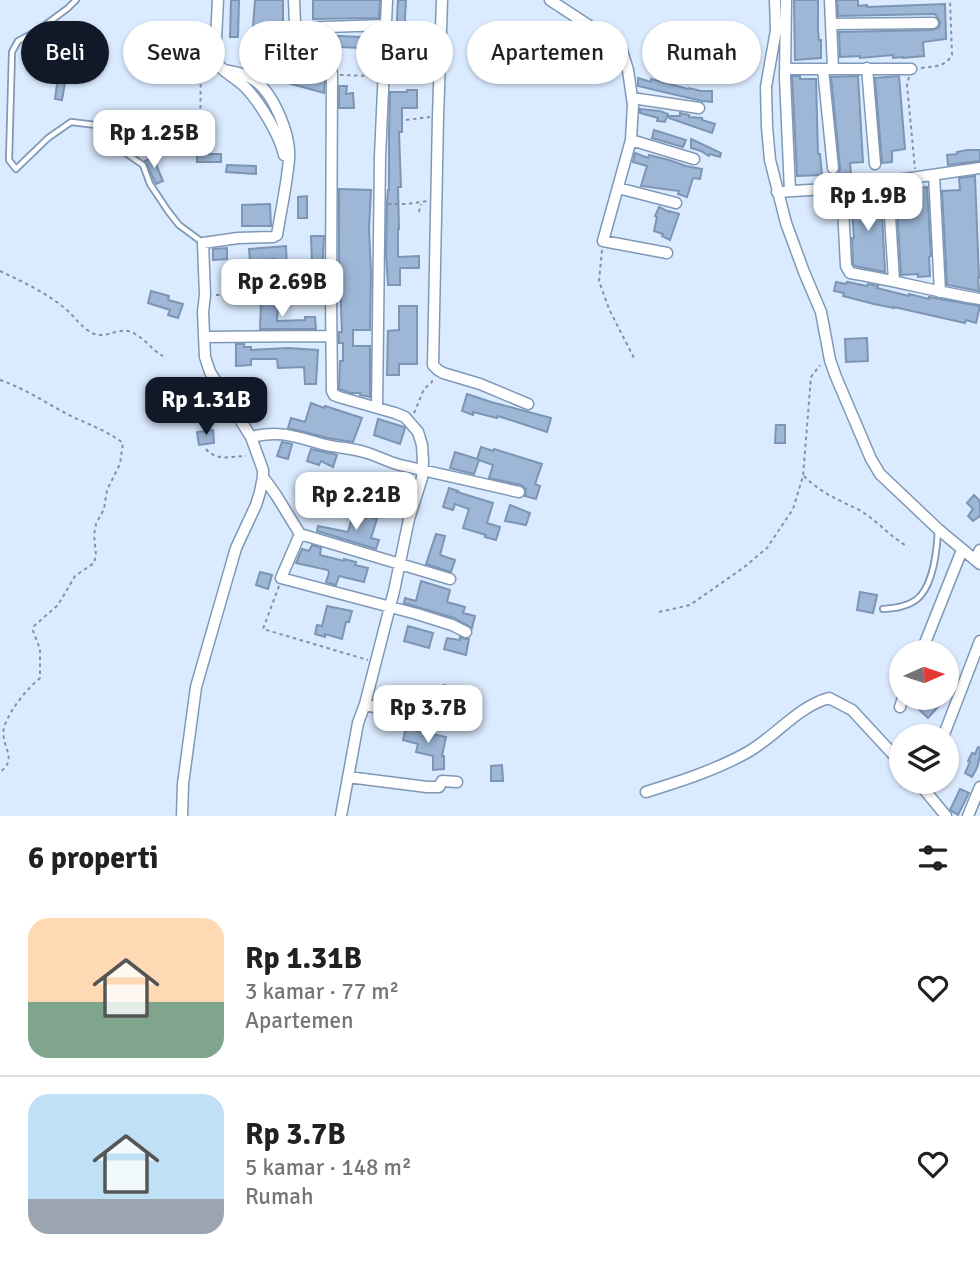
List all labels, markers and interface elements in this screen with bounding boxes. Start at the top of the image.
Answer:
chip: Beli [21,21,109,84]
chip: Sewa [123,21,225,84]
chip: Filter [239,21,342,84]
chip: Baru [356,21,453,84]
chip: Apartemen [467,21,628,84]
chip: Rumah [642,21,761,84]
pin: Rp 1.25B [82,110,226,170]
text: Rp 1.25B [109,118,199,147]
pin: Rp 1.9B [803,174,933,233]
text: Rp 1.9B [829,181,907,210]
pin: Rp 2.69B [210,260,354,319]
text: Rp 2.69B [237,267,327,296]
pin: Rp 1.31B [134,378,278,437]
text: Rp 1.31B [161,385,251,414]
pin: Rp 2.21B [284,472,428,532]
text: Rp 2.21B [311,480,401,509]
north arrow [889,640,959,710]
map controls [889,640,959,794]
pin: Rp 3.7B [363,686,493,745]
text: Rp 3.7B [389,693,467,722]
button: layers [889,724,959,794]
icon: filters [914,839,952,877]
text: 6 properti [28,840,158,877]
text: Rp 1.31B [245,940,362,977]
icon: home [84,946,168,1030]
icon: heart [914,969,952,1007]
text: 3 kamar · 77 m² [245,977,399,1006]
text: Apartemen [245,1006,354,1035]
text: Rp 3.7B [245,1116,346,1153]
icon: home [84,1122,168,1206]
icon: heart [914,1145,952,1183]
text: 5 kamar · 148 m² [245,1153,412,1182]
text: Rumah [245,1182,313,1211]

